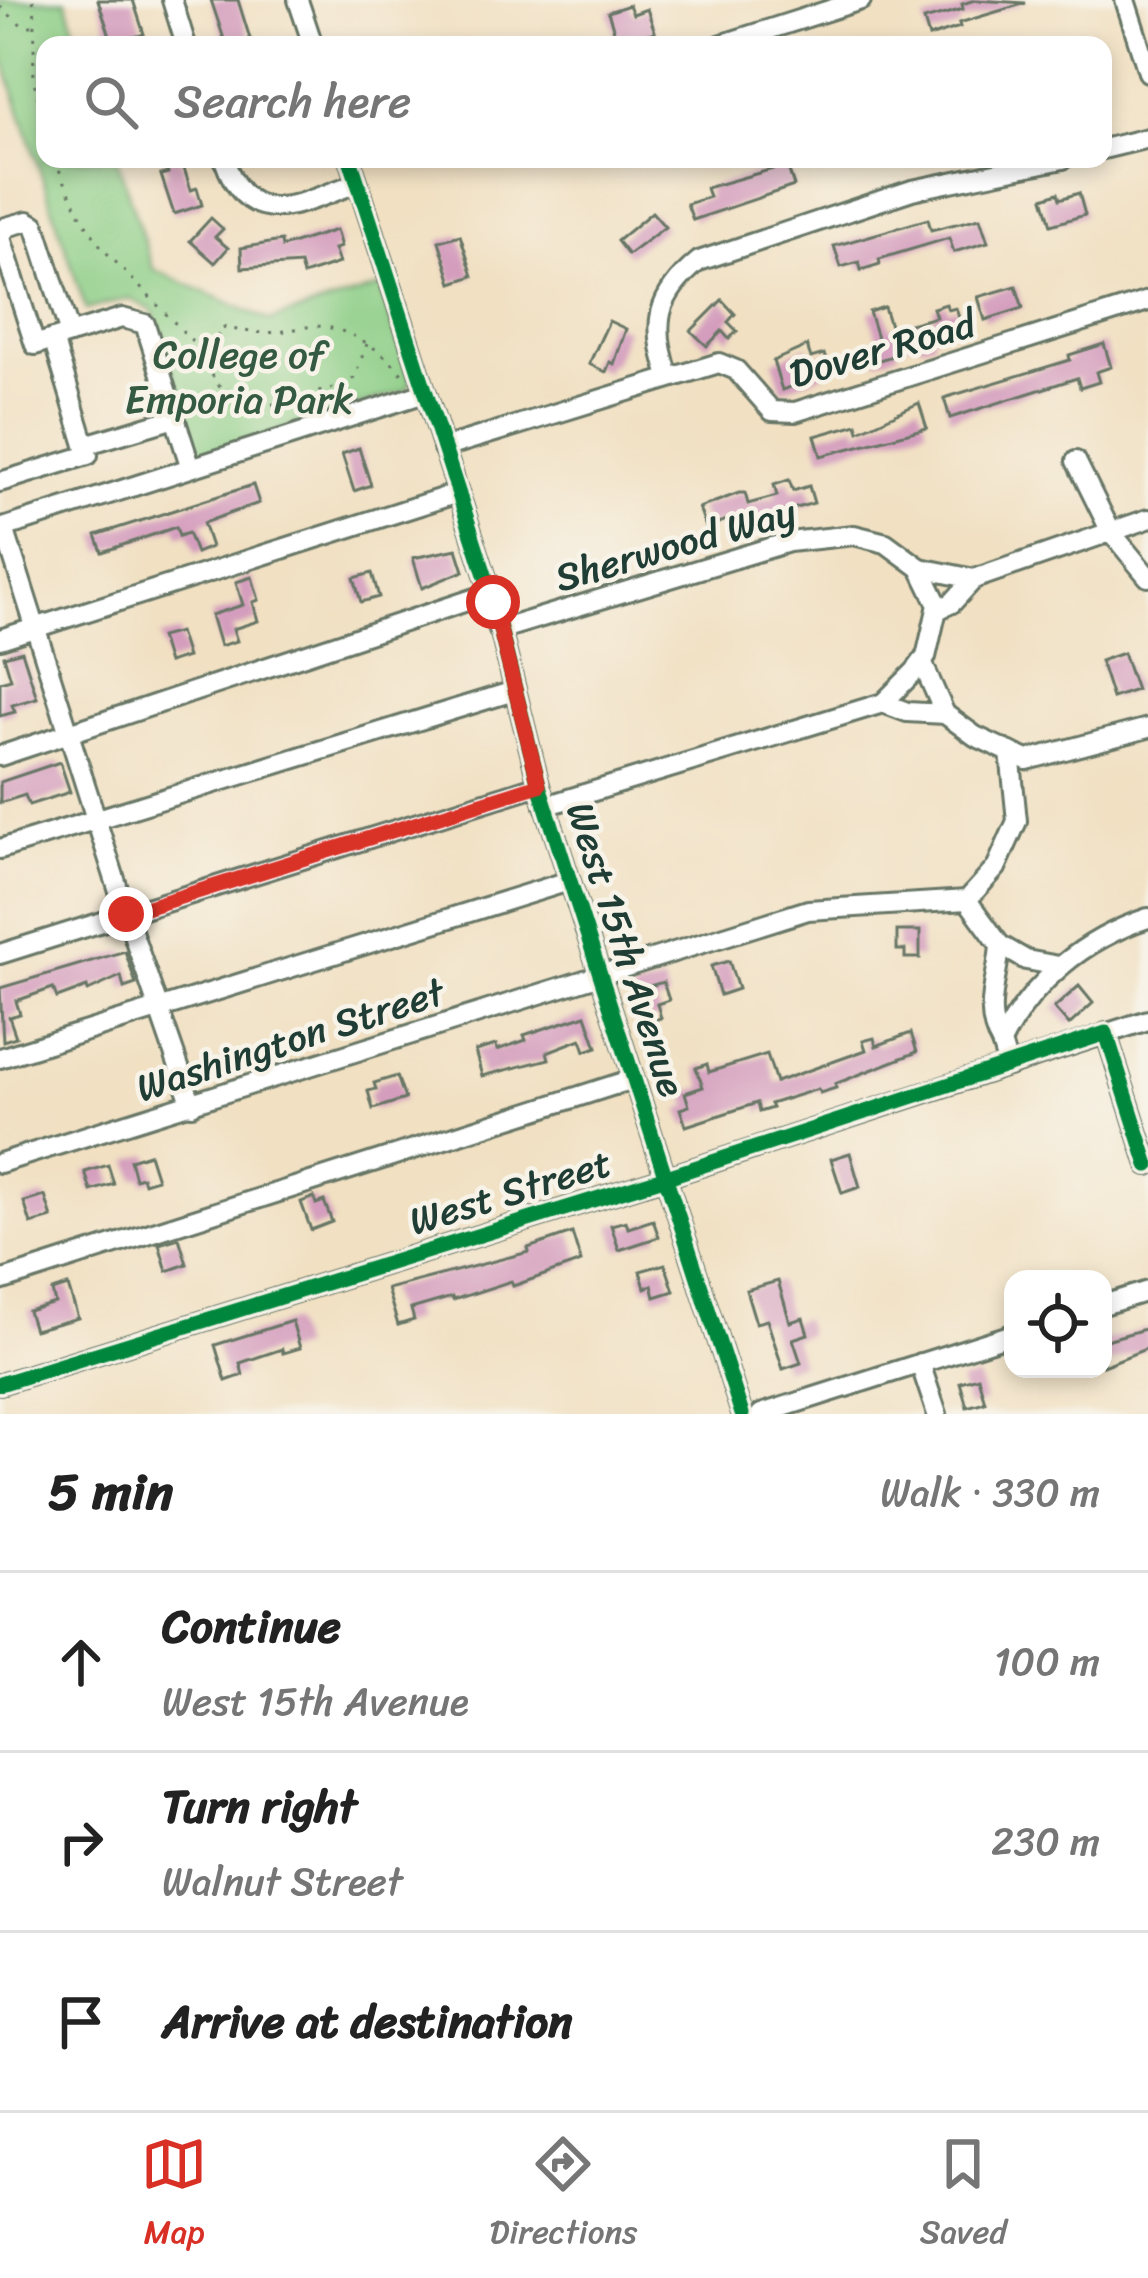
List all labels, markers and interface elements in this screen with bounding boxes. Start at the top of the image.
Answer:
search box [36,36,1112,168]
text: Search here [174,62,411,142]
icon: search [78,69,144,135]
street label: Dover Road [781,288,986,408]
park label: College of Emporia Park [125,320,353,434]
street label: Sherwood Way [547,477,804,612]
route start [466,575,520,629]
street label: West 15th Avenue [546,793,707,1106]
route end [99,887,153,941]
street label: Washington Street [127,957,455,1122]
street label: West Street [400,1128,620,1255]
map controls [1004,1270,1112,1378]
button: locate [1004,1270,1112,1378]
text: 5 min [48,1447,173,1537]
text: Walk · 330 m [880,1458,1100,1527]
text: Continue [162,1587,341,1667]
text: 100 m [994,1627,1100,1696]
icon: ahead [48,1629,114,1695]
text: West 15th Avenue [162,1667,469,1736]
text: Turn right [162,1767,357,1847]
text: 230 m [991,1807,1100,1876]
icon: right [48,1809,114,1875]
text: Walnut Street [162,1847,403,1916]
text: Arrive at destination [162,1982,572,2062]
icon: arrive [48,1989,114,2055]
tab: Map [141,2131,207,2261]
tab: Directions [490,2131,637,2261]
tab: Saved [920,2131,1007,2261]

